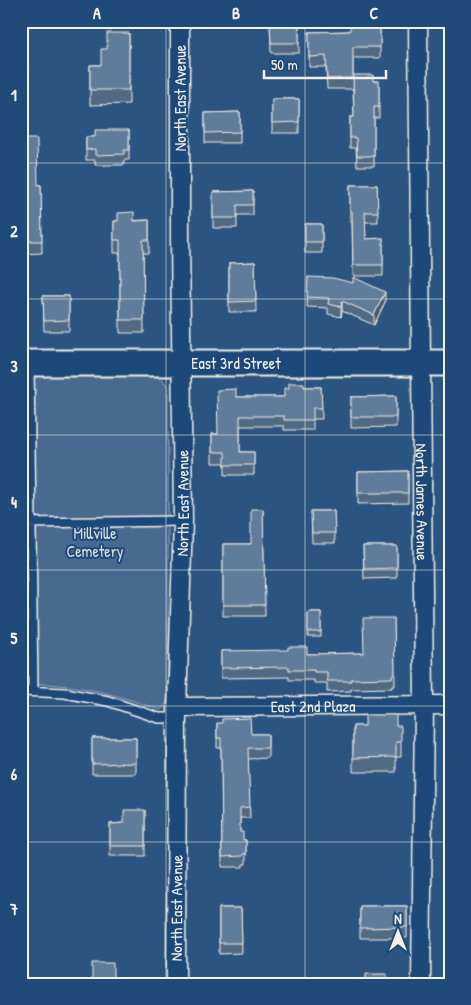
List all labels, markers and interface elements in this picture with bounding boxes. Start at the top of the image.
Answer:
text: A [93,2,101,24]
text: B [232,2,240,24]
text: C [370,2,379,24]
street label: North East Avenue [169,44,191,151]
scale bar [264,48,386,80]
text: 50 m [271,54,298,75]
text: 1 [11,84,17,106]
text: 2 [10,220,18,242]
street label: East 3rd Street [191,352,281,374]
text: 3 [10,355,18,377]
street label: North James Avenue [411,443,434,561]
street label: North East Avenue [171,449,194,557]
text: 4 [11,491,17,513]
park label: Millville Cemetery [66,522,124,562]
text: 5 [11,627,18,649]
street label: East 2nd Plaza [271,695,355,717]
text: 6 [11,763,18,785]
street label: North East Avenue [165,854,187,961]
text: 7 [9,898,18,920]
north arrow [374,908,424,958]
text: N [394,909,402,928]

